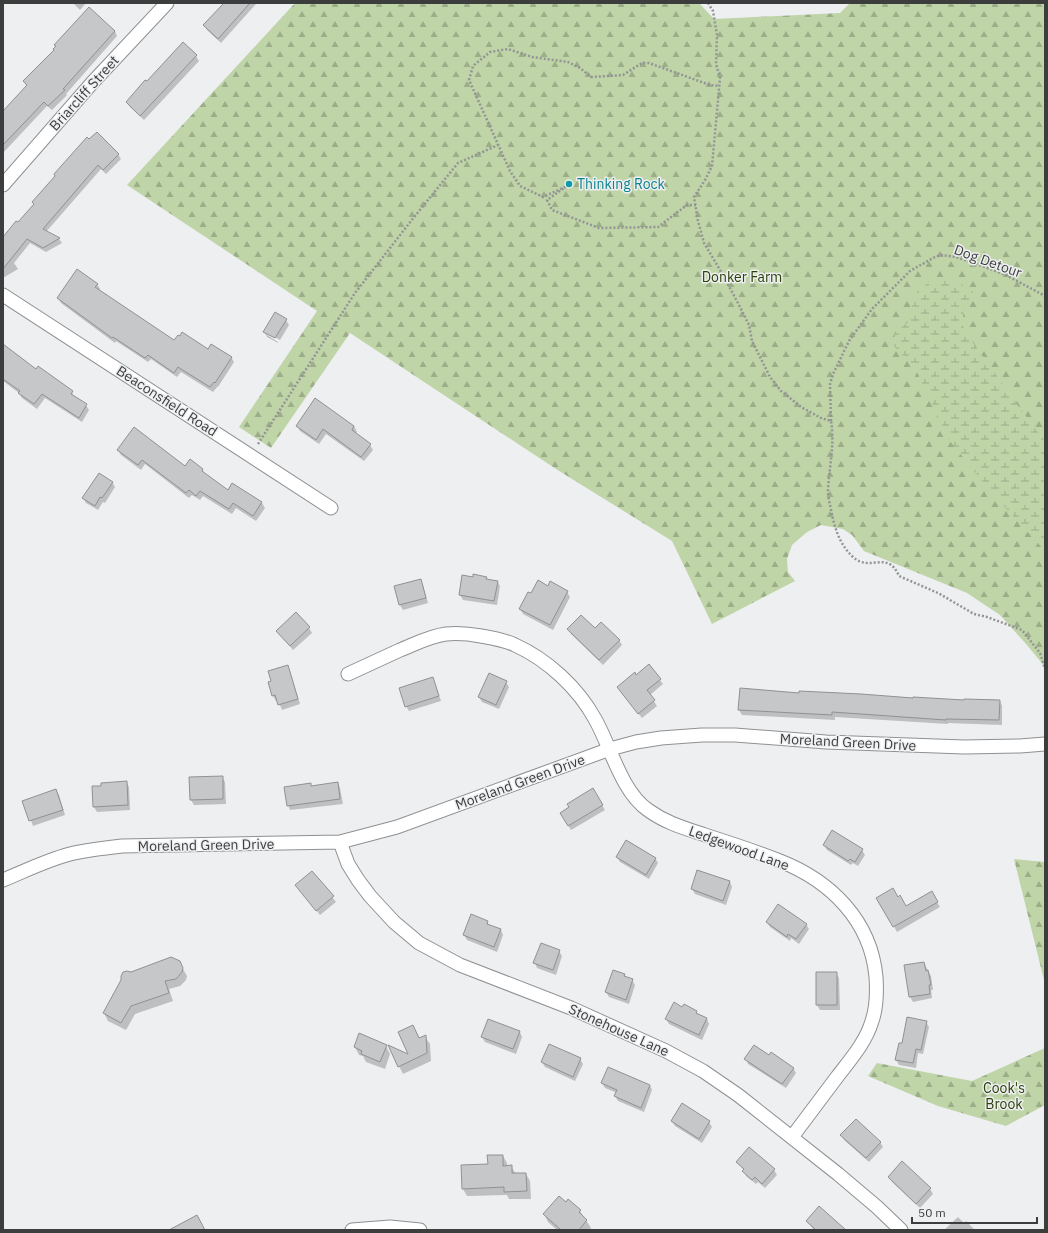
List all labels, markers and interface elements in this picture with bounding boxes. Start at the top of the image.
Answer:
street label: Briarcliff Street [45,51,123,134]
place label: Thinking Rock [577,175,666,193]
marker: Thinking Rock [564,179,574,189]
street label: Dog Detour [952,240,1024,282]
park label: Donker Farm [702,268,782,286]
street label: Beaconsfield Road [113,362,221,440]
street label: Moreland Green Drive [779,729,917,755]
street label: Moreland Green Drive [453,750,588,814]
street label: Ledgewood Lane [686,821,792,875]
street label: Moreland Green Drive [138,835,275,855]
street label: Stonehouse Lane [566,1000,672,1060]
park label: Cook's Brook [983,1079,1025,1113]
scale bar [912,1199,1037,1225]
text: 50 m [918,1205,946,1220]

